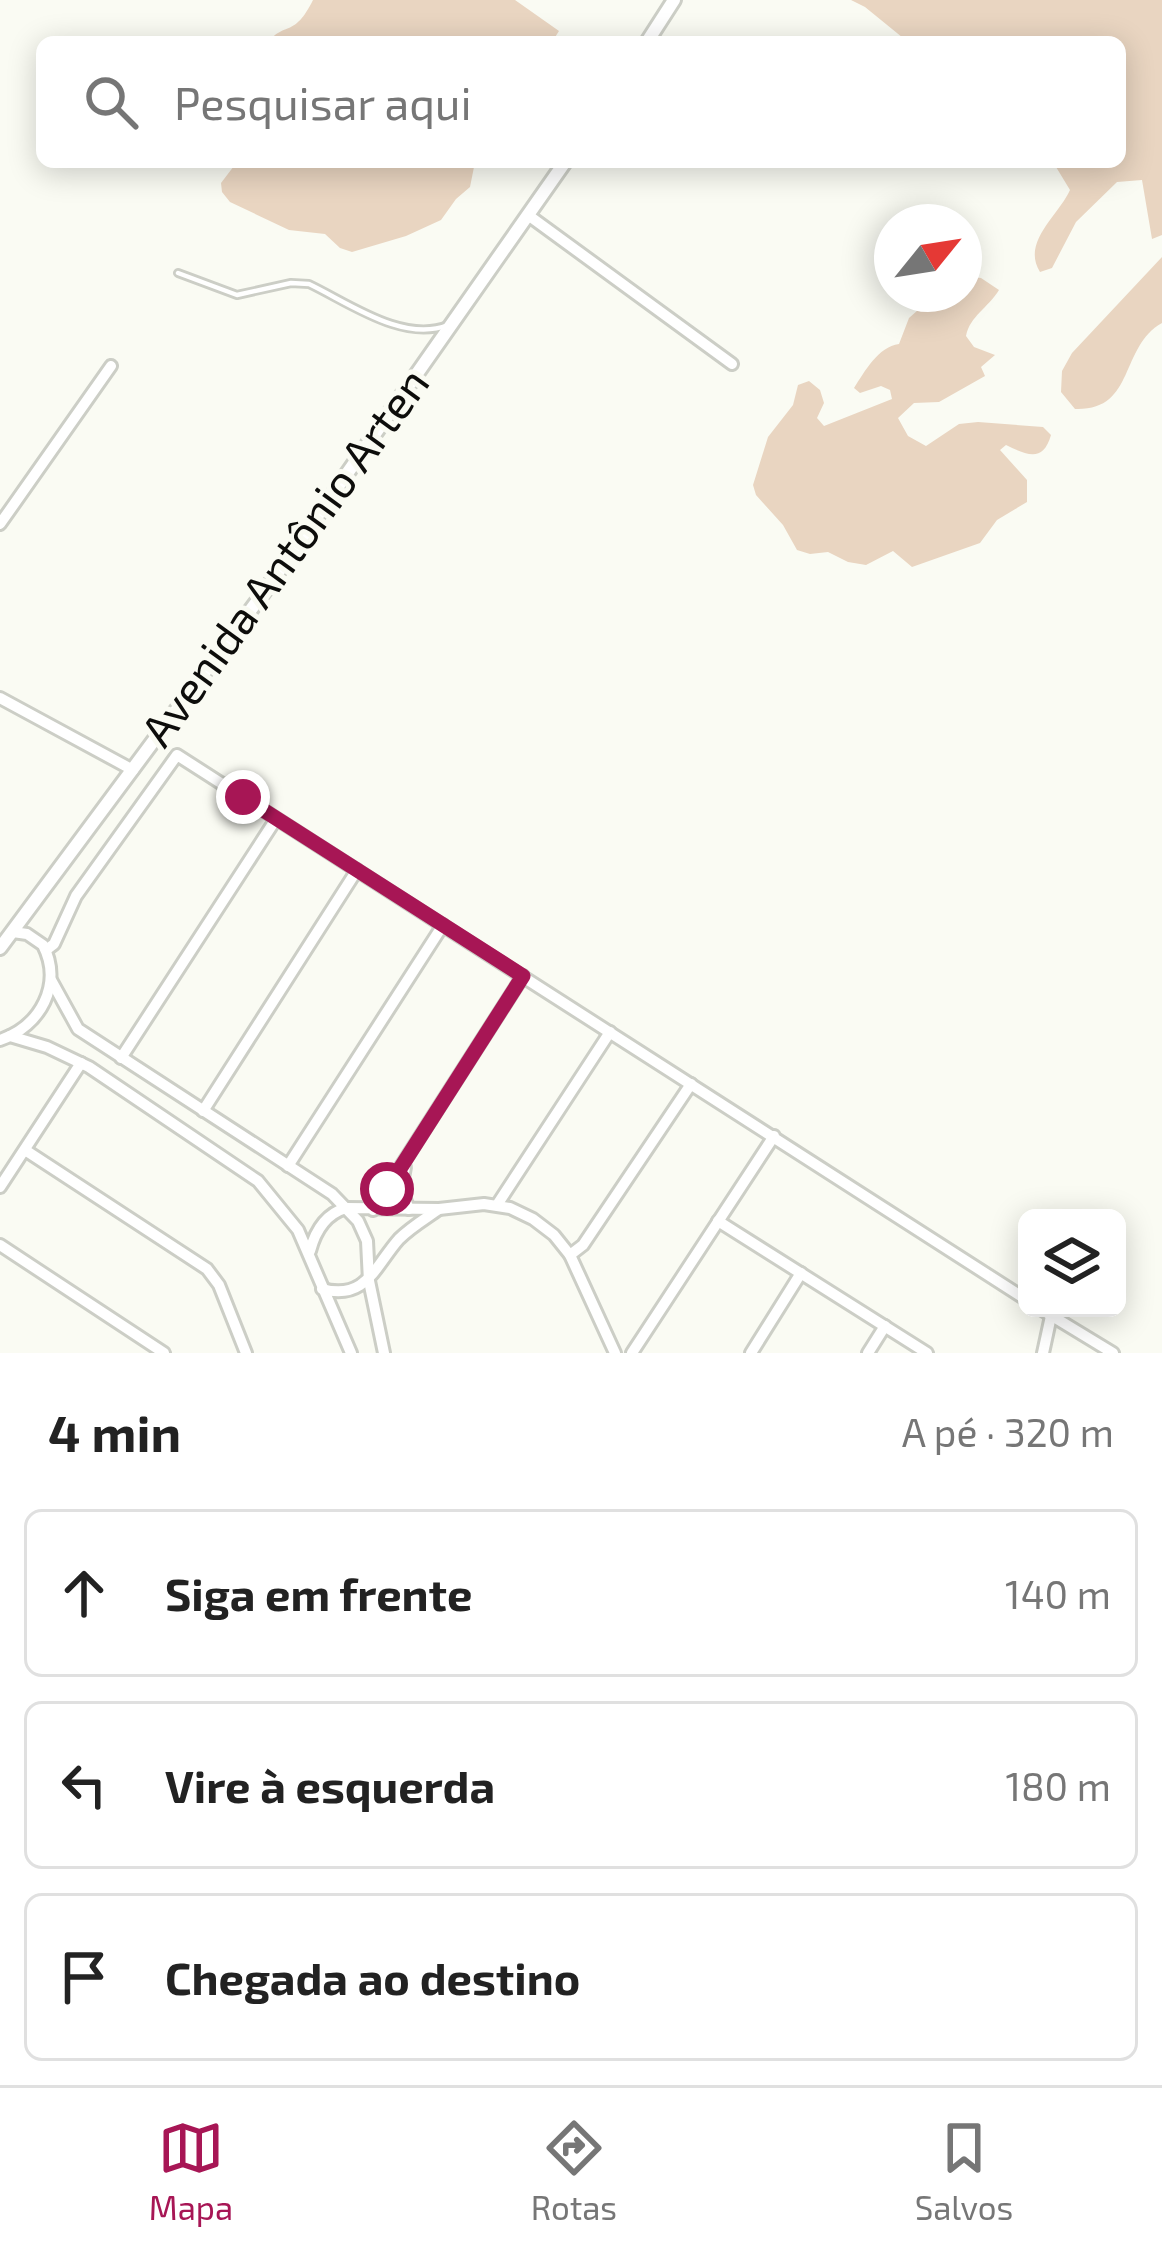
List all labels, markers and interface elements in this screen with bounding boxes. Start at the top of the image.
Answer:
search box [36,36,1126,168]
icon: search [78,69,144,135]
text: Pesquisar aqui [174,75,472,129]
north arrow [874,204,982,312]
street label: Avenida Antônio Arten [128,356,439,755]
route end [216,770,270,824]
route start [360,1162,414,1216]
map controls [1018,1209,1126,1317]
button: layers [1018,1209,1126,1317]
text: 4 min [48,1401,181,1462]
text: A pé · 320 m [902,1408,1114,1455]
icon: ahead [51,1560,117,1626]
text: Siga em frente [165,1566,472,1620]
text: 140 m [1005,1570,1111,1617]
icon: left [51,1752,117,1818]
text: Vire à esquerda [165,1758,495,1812]
text: 180 m [1005,1762,1111,1809]
icon: arrive [51,1944,117,2010]
text: Chegada ao destino [165,1950,580,2004]
tab: Mapa [149,2115,233,2227]
tab: Rotas [531,2115,617,2227]
tab: Salvos [915,2115,1013,2227]

